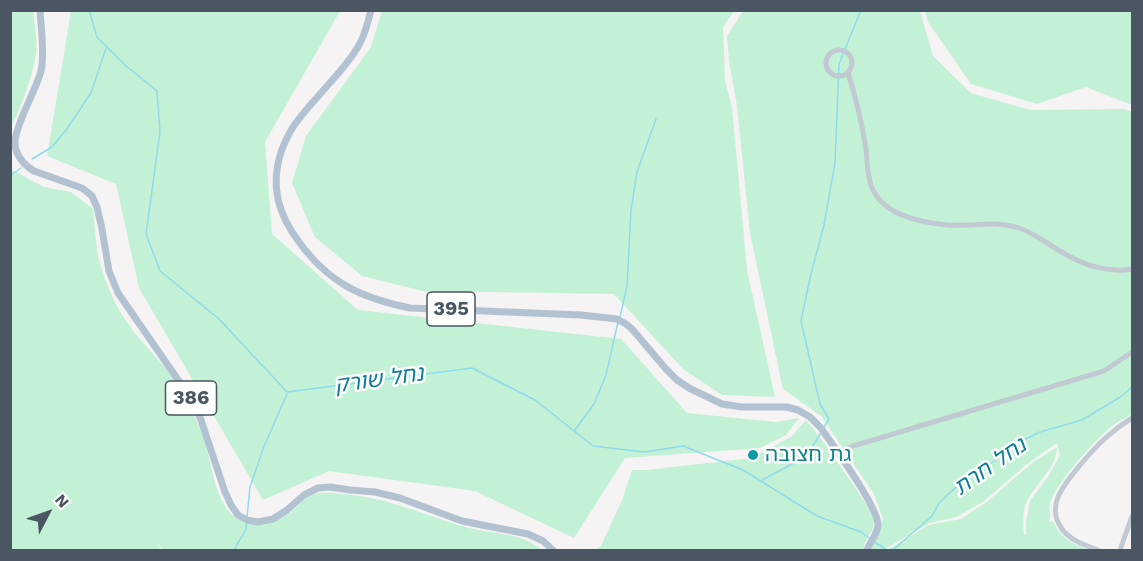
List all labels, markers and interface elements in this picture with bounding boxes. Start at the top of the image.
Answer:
road number: 395 [427,292,475,326]
water label: נחל שורק [333,361,425,399]
road number: 386 [166,381,216,415]
water label: נחל חרת [949,433,1031,501]
place label: גת חצובה [765,442,851,468]
marker: גת חצובה [746,448,760,462]
north arrow [18,483,78,543]
text: N [51,490,73,512]

